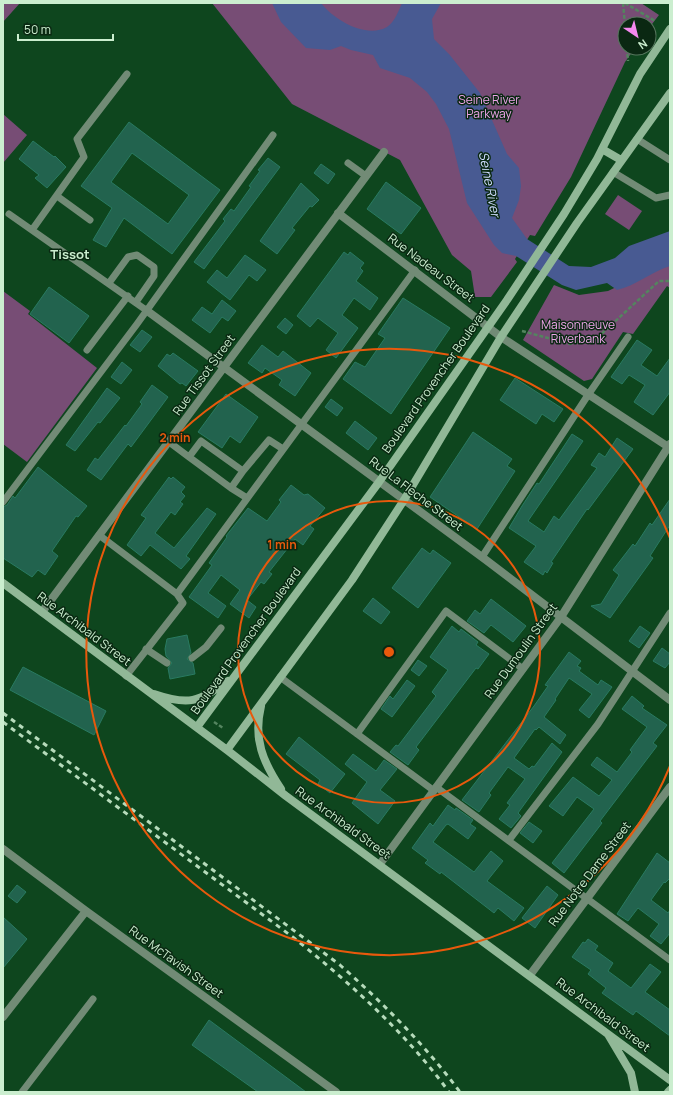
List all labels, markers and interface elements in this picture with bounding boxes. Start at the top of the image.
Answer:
scale bar [18,16,113,42]
north arrow [617,16,657,56]
text: 50 m [24,21,51,38]
text: N [635,36,651,53]
park label: Seine River Parkway [458,91,520,122]
water label: Seine River [475,150,506,221]
street label: Rue Nadeau Street [384,229,478,306]
district label: Tissot [50,245,90,263]
street label: Boulevard Provencher Boulevard [378,301,494,456]
park label: Maisonneuve Riverbank [541,316,615,347]
street label: Rue Tissot Street [168,331,239,419]
text: 2 min [159,429,191,446]
street label: Rue La Fleche Street [366,453,467,535]
text: 1 min [267,536,297,553]
street label: Boulevard Provencher Boulevard [186,564,305,718]
street label: Rue Archibald Street [34,588,135,670]
street label: Rue Dumoulin Street [480,599,561,702]
centre of rings [382,645,396,659]
street label: Rue Archibald Street [292,782,394,863]
street label: Rue Notre Dame Street [544,818,635,930]
street label: Rue McTavish Street [126,922,227,1002]
street label: Rue Archibald Street [553,974,654,1056]

